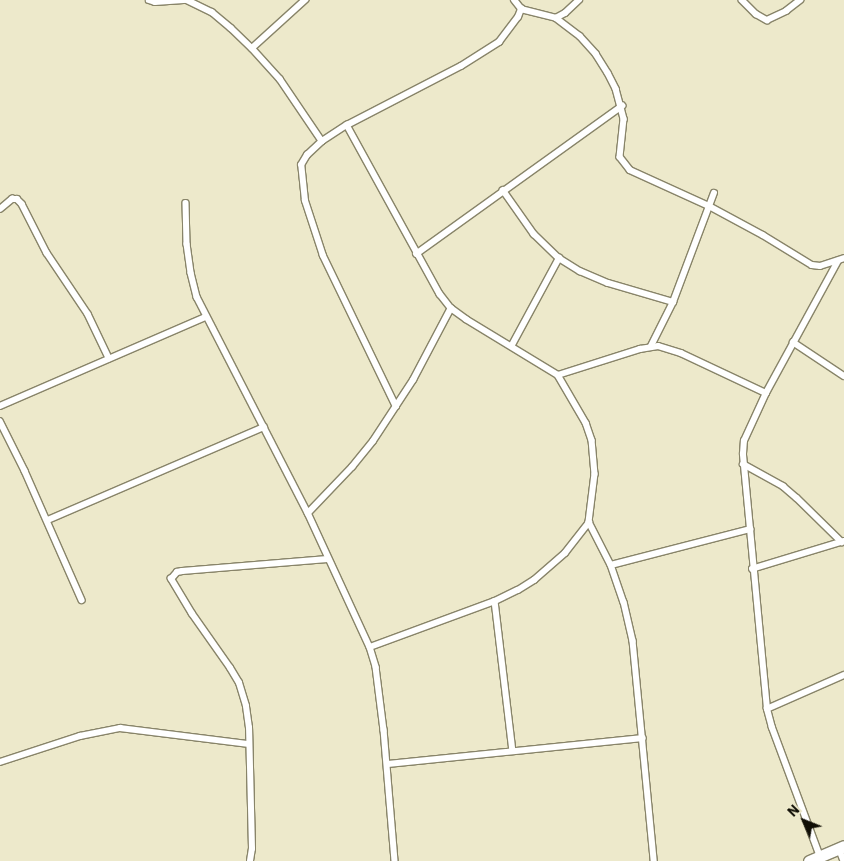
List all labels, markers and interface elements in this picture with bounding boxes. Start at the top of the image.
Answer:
north arrow [779,796,829,846]
text: N [783,801,803,820]

